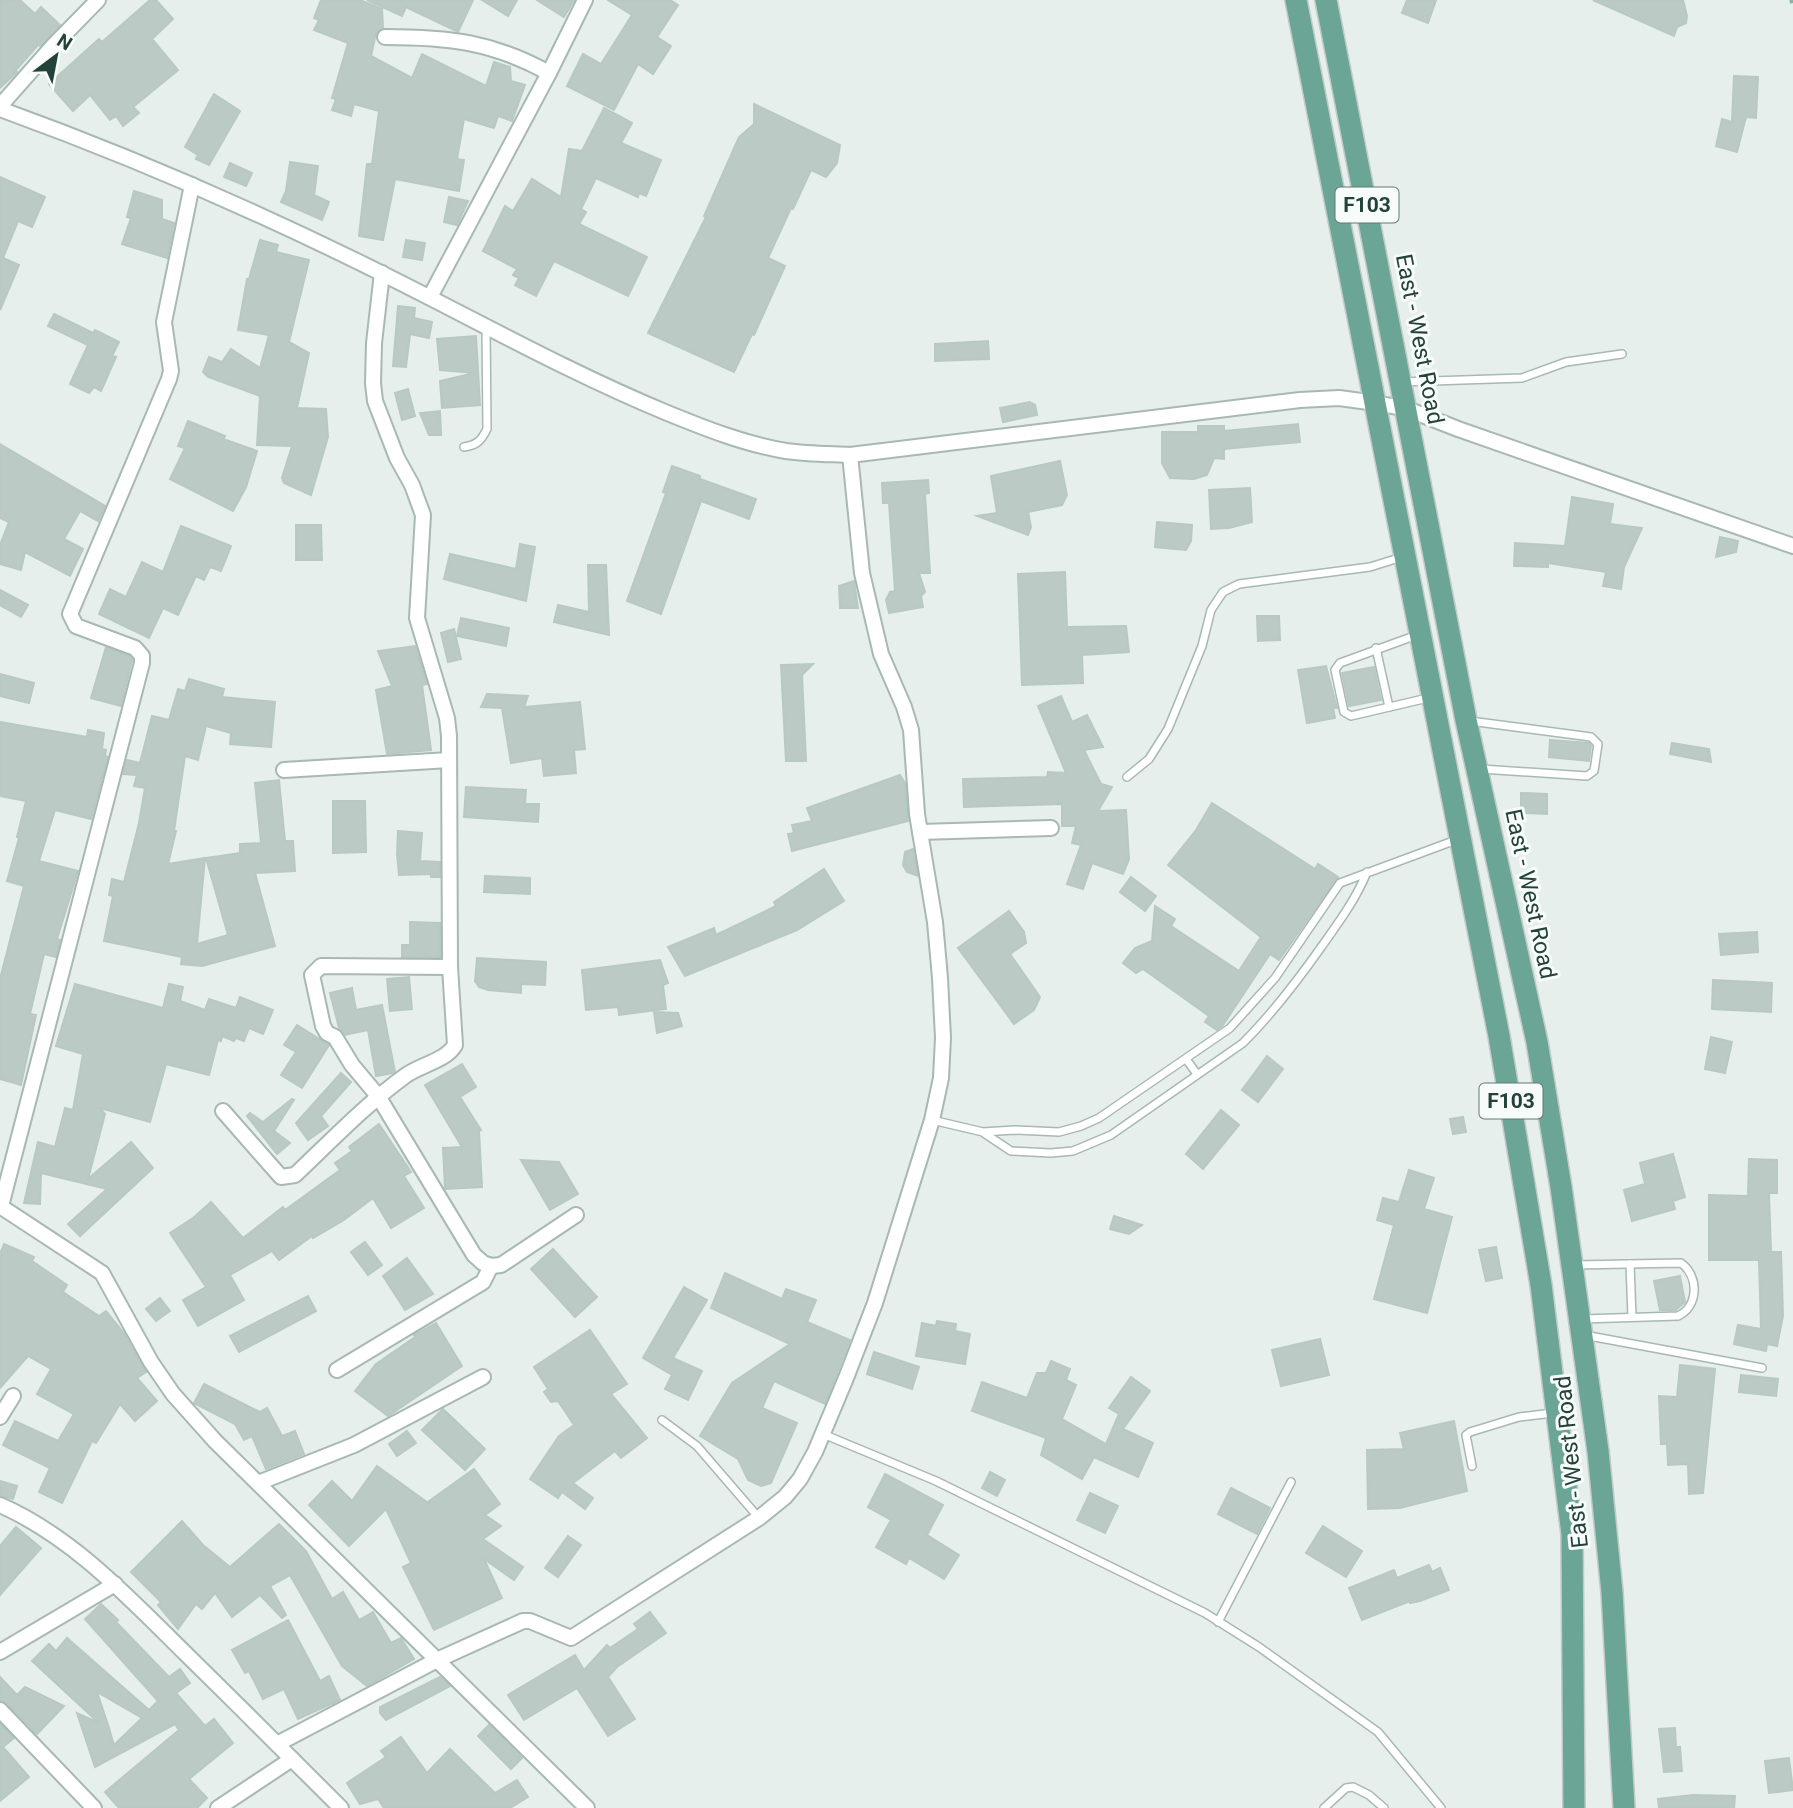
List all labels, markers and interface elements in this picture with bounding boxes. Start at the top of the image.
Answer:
north arrow [21,21,91,91]
text: N [53,29,77,55]
road number: F103 [1336,188,1398,222]
street label: East - West Road [1390,252,1449,427]
street label: East - West Road [1499,807,1562,981]
road number: F103 [1480,1084,1542,1118]
street label: East - West Road [1549,1375,1594,1549]

